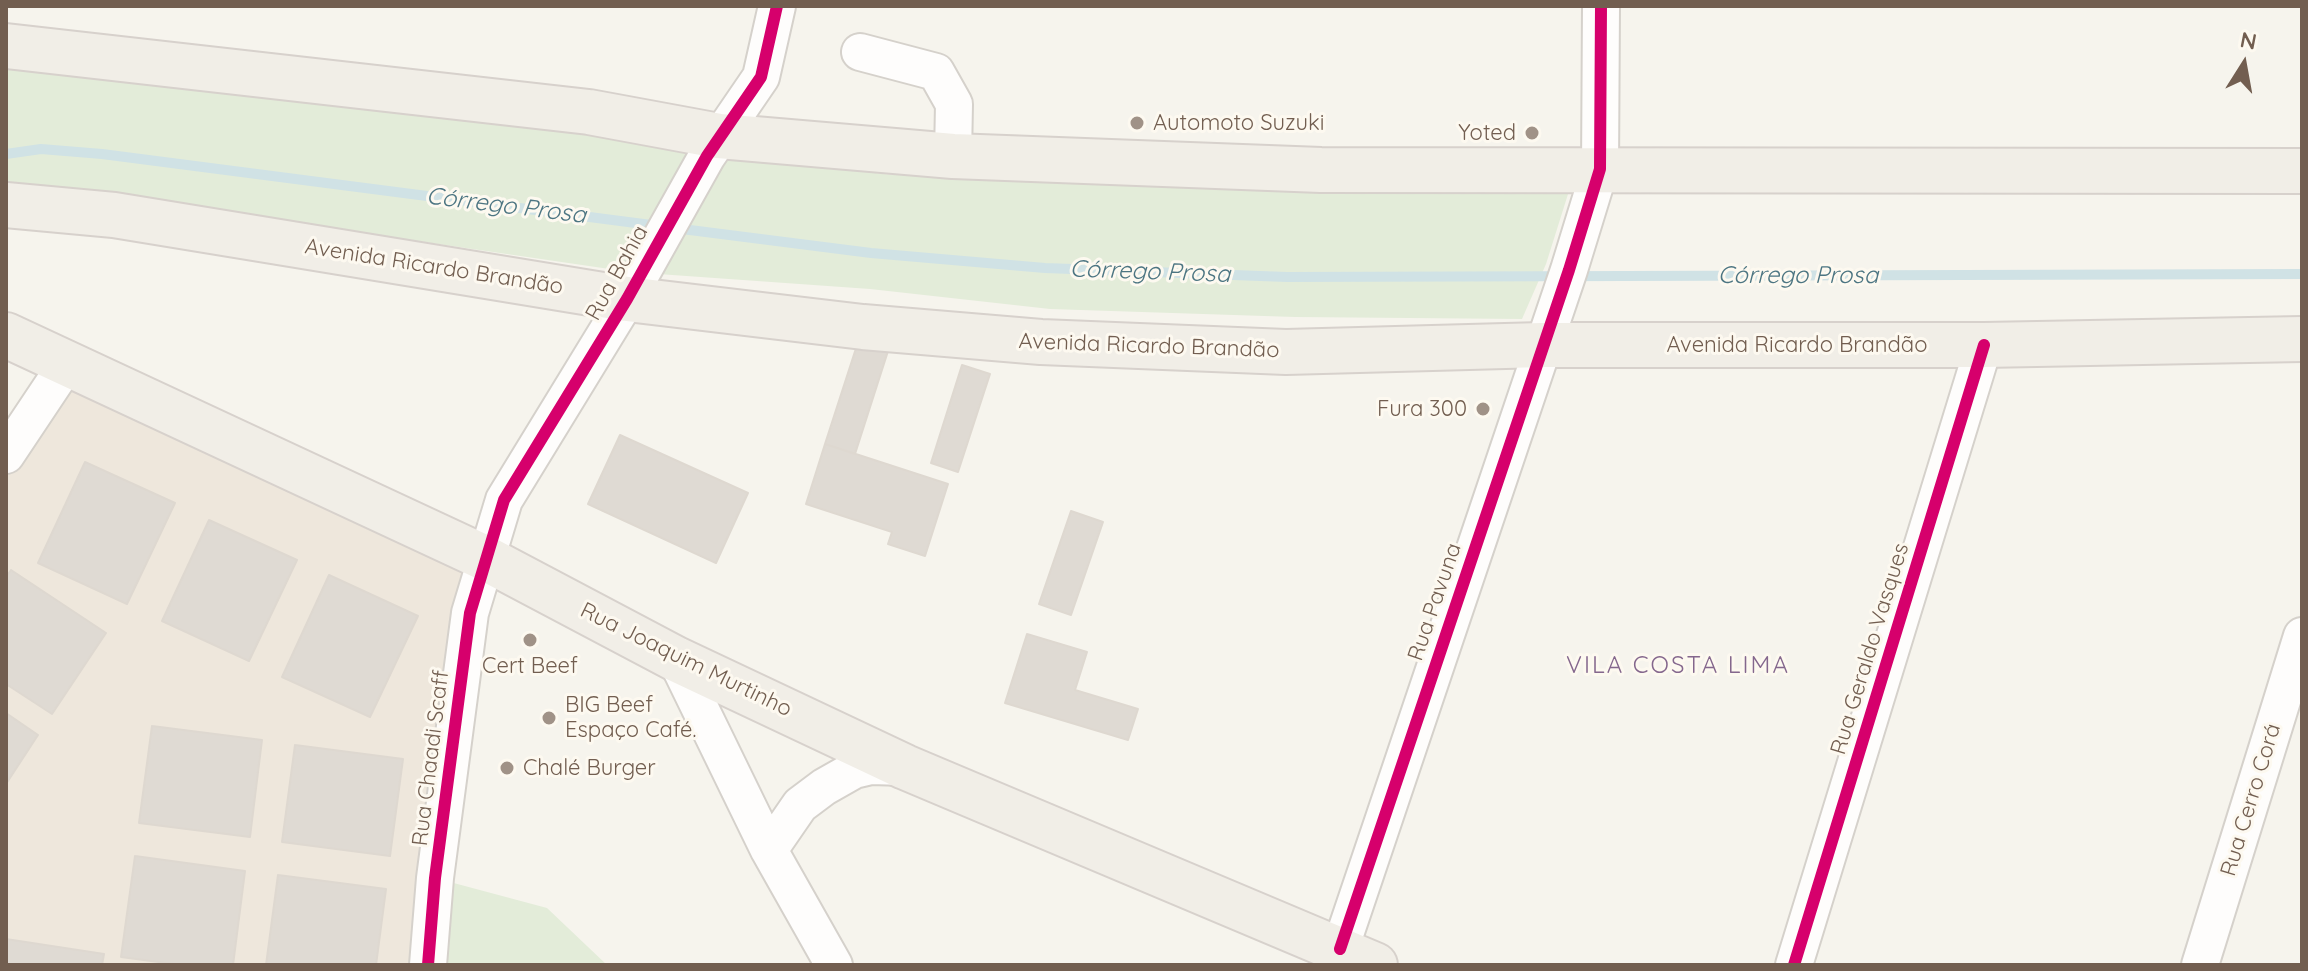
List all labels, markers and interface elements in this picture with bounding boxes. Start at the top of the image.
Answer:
north arrow [2204,24,2284,104]
text: N [2238,25,2259,56]
place label: Automoto Suzuki [1153,110,1325,136]
marker: Automoto Suzuki [1128,114,1146,132]
place label: Yoted [1458,120,1516,146]
marker: Yoted [1523,124,1541,142]
water label: Córrego Prosa [425,182,587,230]
street label: Rua Bahia [580,221,654,325]
street label: Avenida Ricardo Brandão [303,234,565,300]
water label: Córrego Prosa [1069,255,1231,289]
water label: Córrego Prosa [1718,262,1878,290]
street label: Avenida Ricardo Brandão [1018,328,1280,364]
street label: Avenida Ricardo Brandão [1667,332,1927,358]
place label: Fura 300 [1377,396,1467,422]
marker: Fura 300 [1474,400,1492,418]
street label: Rua Pavuna [1403,540,1467,664]
street label: Rua Geraldo Vasques [1825,540,1915,758]
street label: Rua Joaquim Murtinho [576,597,796,723]
marker: Cert Beef [521,631,539,649]
district label: VILA COSTA LIMA [1566,652,1790,680]
place label: Cert Beef [482,653,578,679]
street label: Rua Chaadi Scaff [407,669,455,847]
place label: BIG Beef Espaço Café. [565,692,696,744]
marker: BIG Beef Espaço Café. [540,709,558,727]
street label: Rua Cerro Corá [2215,721,2287,879]
place label: Chalé Burger [523,755,656,781]
marker: Chalé Burger [498,759,516,777]

